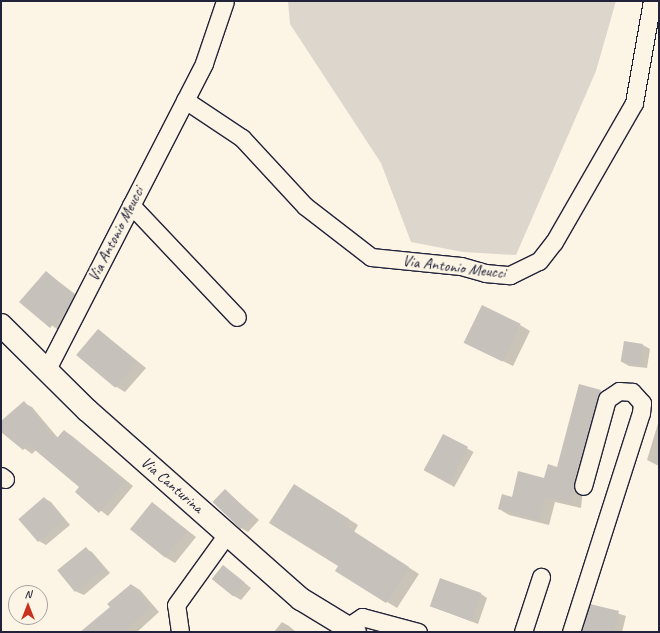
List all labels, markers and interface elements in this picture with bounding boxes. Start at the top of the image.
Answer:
street label: Via Antonio Meucci [84,183,148,285]
street label: Via Antonio Meucci [401,251,507,283]
street label: Via Canturina [137,452,207,518]
north arrow [8,585,48,625]
text: N [25,587,31,601]

